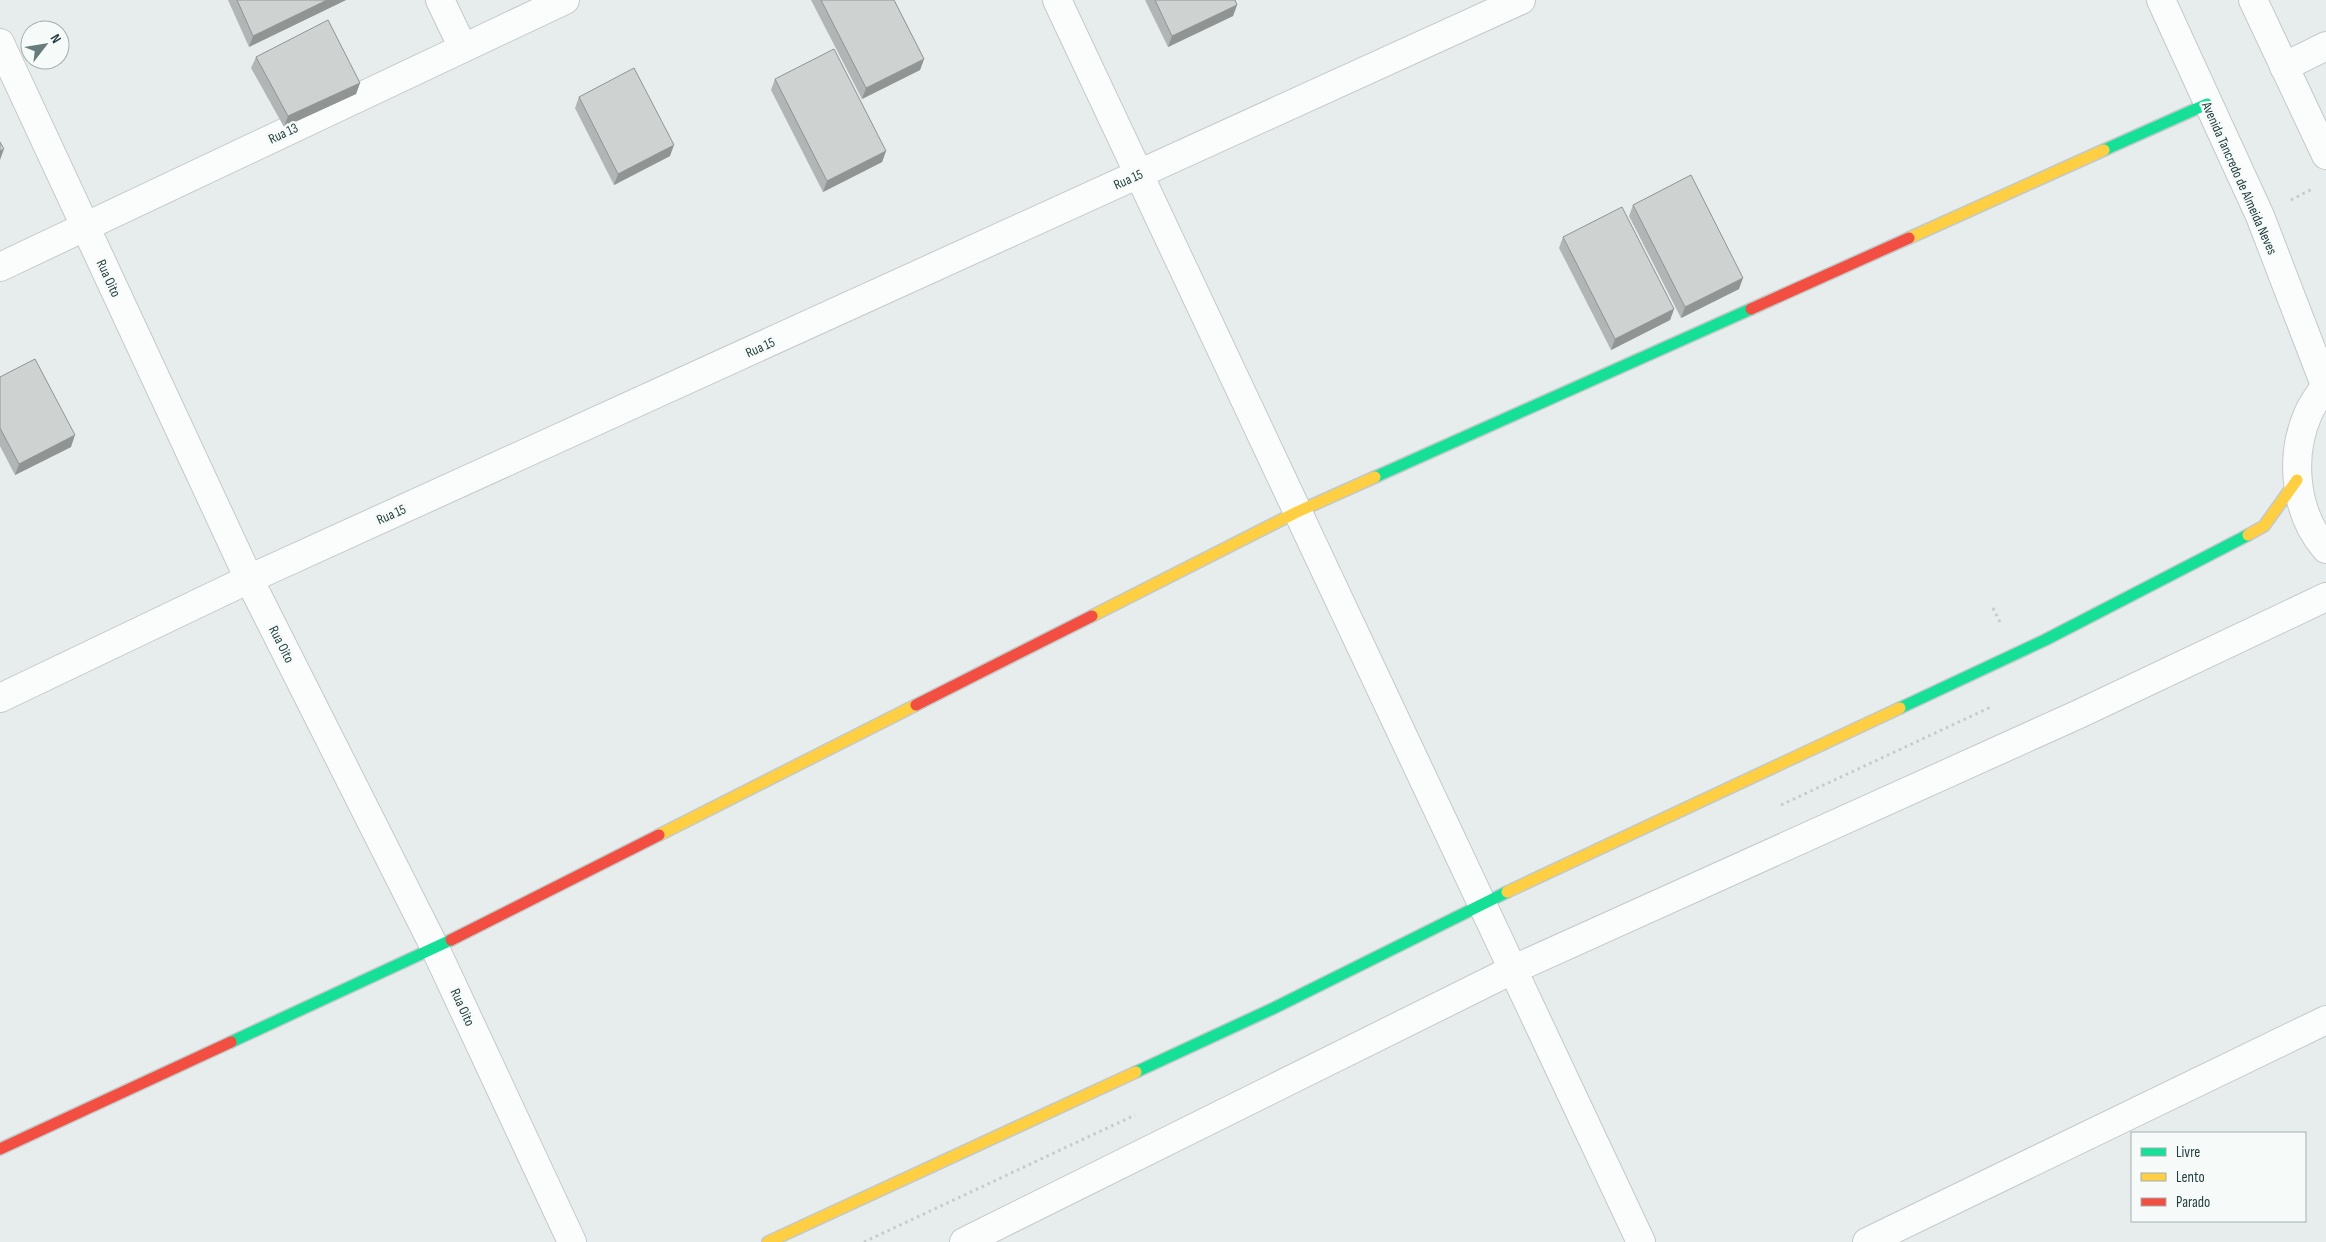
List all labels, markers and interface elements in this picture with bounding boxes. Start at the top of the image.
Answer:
north arrow [20,20,70,70]
text: N [47,31,65,46]
street label: Avenida Tancredo de Almeida Neves [2198,98,2281,257]
street label: Rua 13 [266,119,301,148]
street label: Rua 15 [1111,165,1146,193]
street label: Rua Oito [93,257,125,300]
street label: Rua 15 [743,333,778,361]
street label: Rua 15 [374,500,409,528]
street label: Rua Oito [265,623,298,666]
street label: Rua Oito [447,986,479,1029]
legend [2131,1132,2306,1222]
text: Livre [2176,1143,2200,1162]
text: Lento [2176,1168,2205,1187]
text: Parado [2176,1193,2210,1212]

